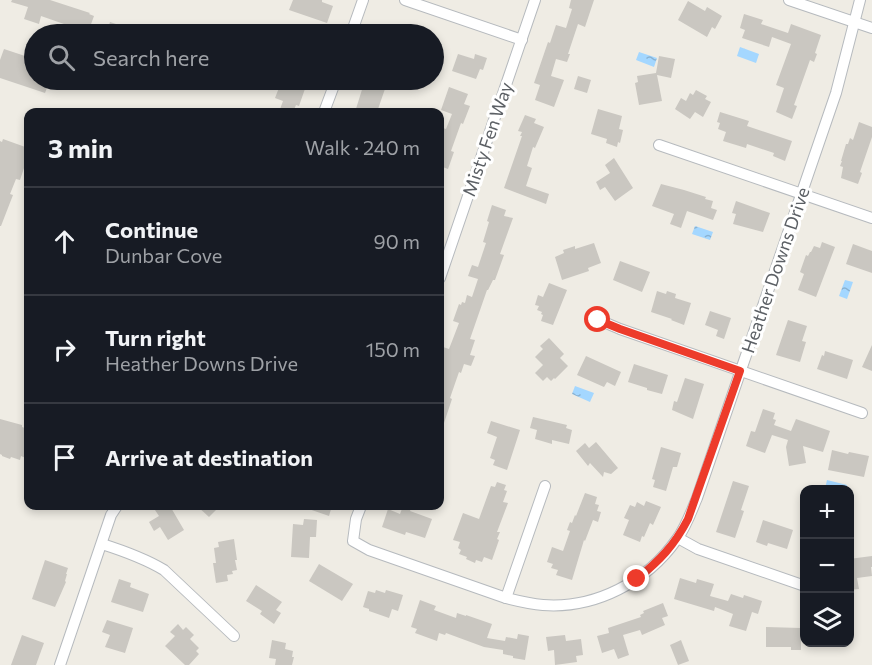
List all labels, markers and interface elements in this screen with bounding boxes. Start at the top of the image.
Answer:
search box [24,24,444,90]
icon: search [45,41,78,74]
text: Search here [93,44,209,71]
street label: Misty Fen Way [457,79,517,199]
text: 3 min [48,132,113,163]
text: Walk · 240 m [305,135,420,159]
street label: Heather Downs Drive [736,184,814,356]
text: Continue [105,216,198,243]
icon: ahead [48,225,81,258]
text: 90 m [374,229,420,253]
text: Dunbar Cove [105,243,222,267]
route start [584,306,610,332]
text: Turn right [105,324,206,351]
icon: right [48,333,81,366]
text: 150 m [366,337,420,361]
text: Heather Downs Drive [105,351,298,375]
icon: arrive [48,441,81,474]
text: Arrive at destination [105,444,313,471]
map controls [800,485,854,647]
button: + [800,485,854,539]
button: − [800,539,854,593]
route end [623,565,649,591]
button: layers [800,593,854,647]

